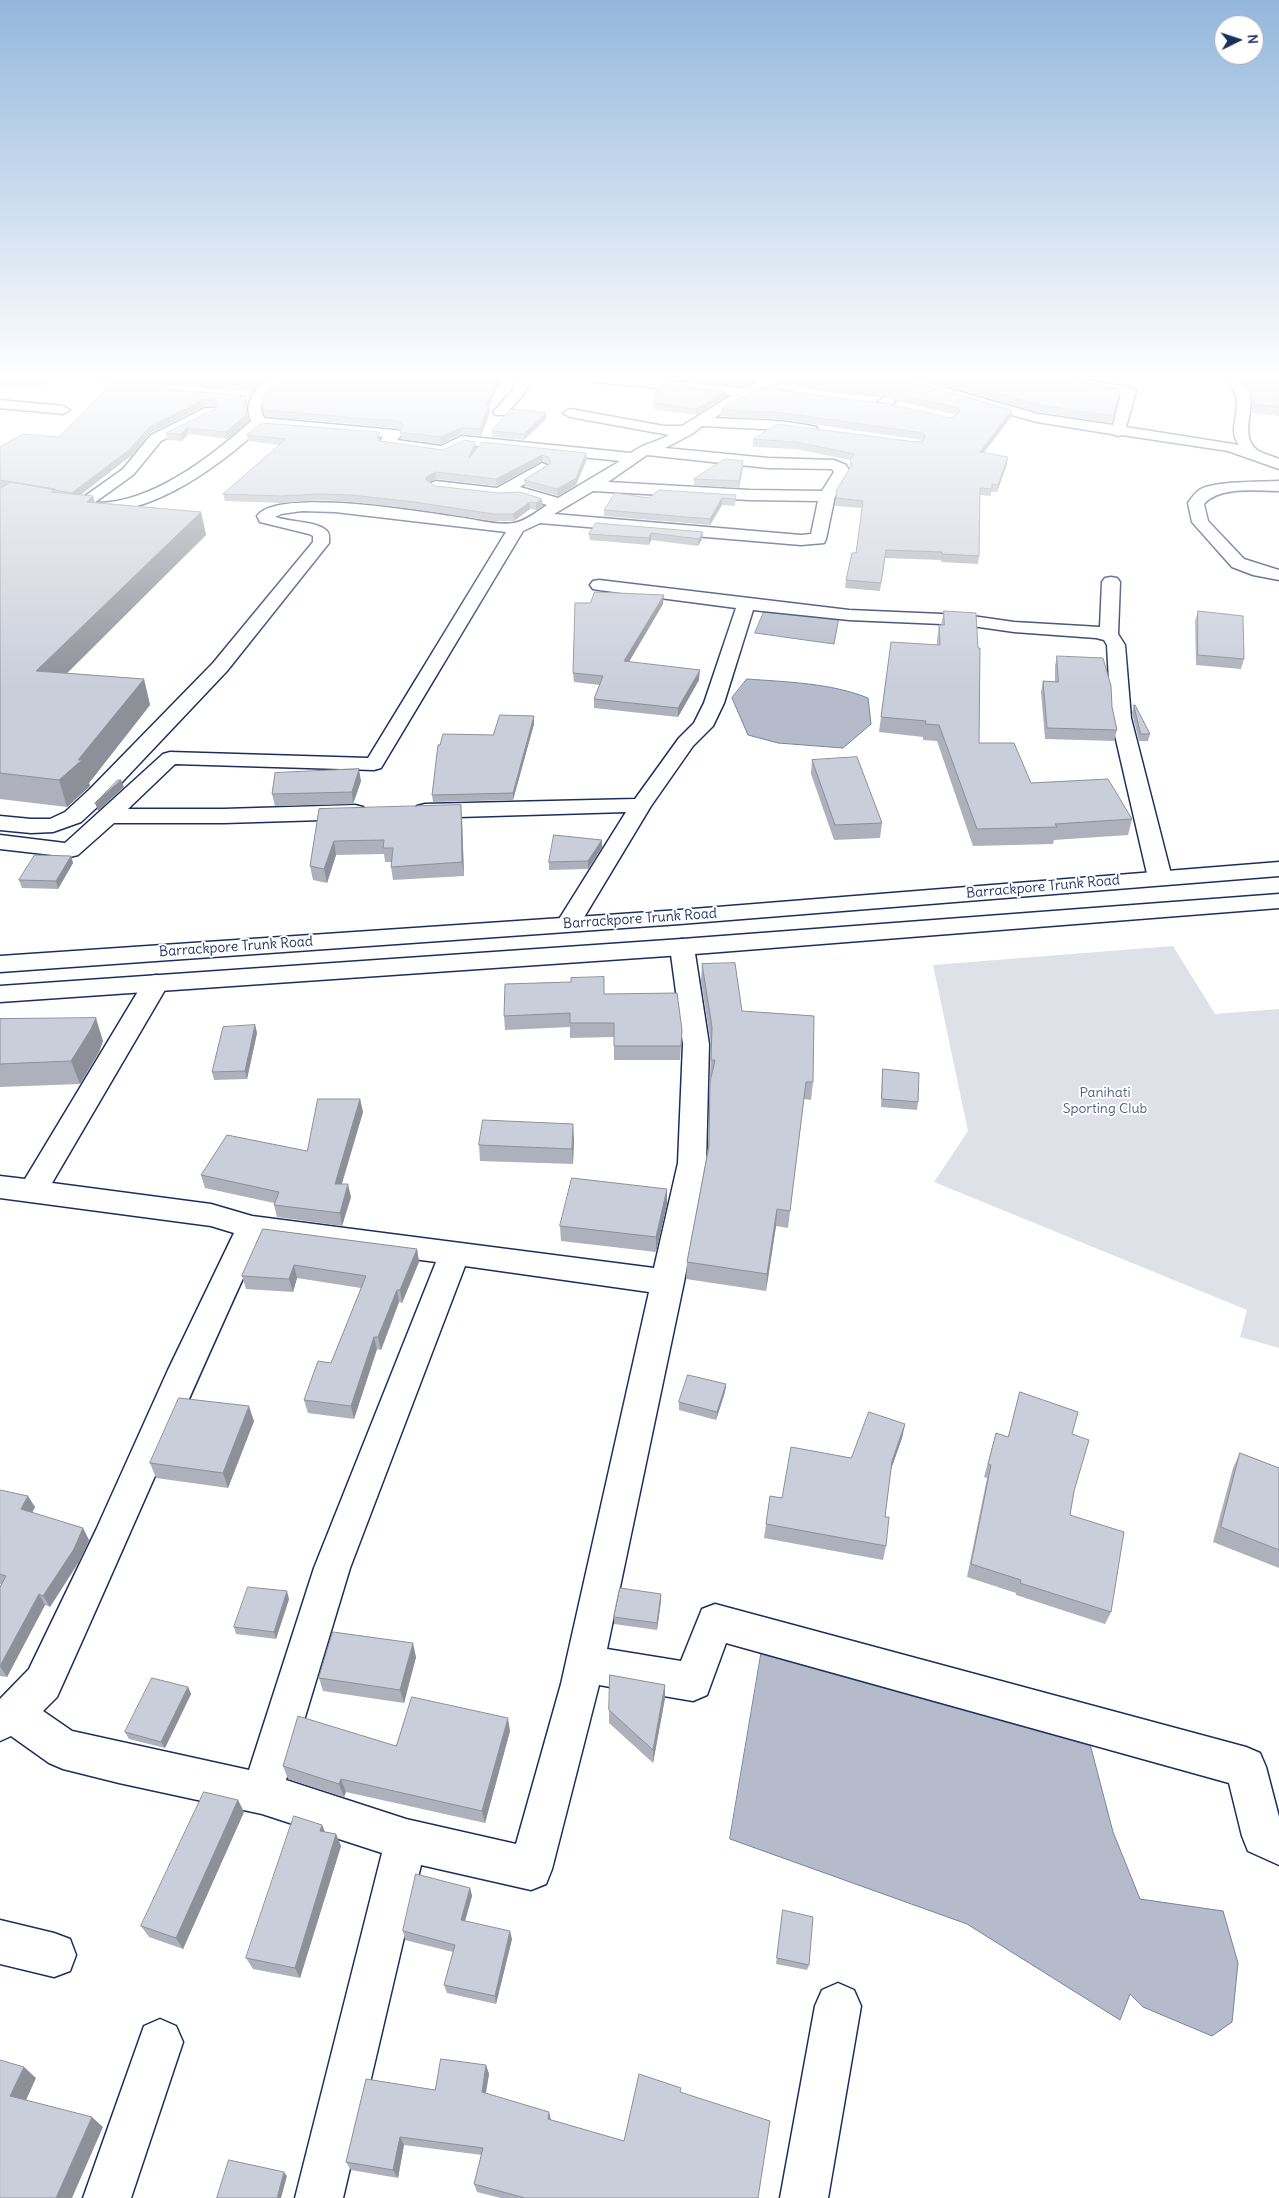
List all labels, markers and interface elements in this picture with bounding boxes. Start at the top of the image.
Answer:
north arrow [1214,15,1264,65]
text: N [1244,34,1262,44]
street label: Barrackpore Trunk Road [965,872,1121,902]
street label: Barrackpore Trunk Road [562,905,718,933]
street label: Barrackpore Trunk Road [158,933,314,961]
park label: Panihati Sporting Club [1063,1085,1147,1118]

